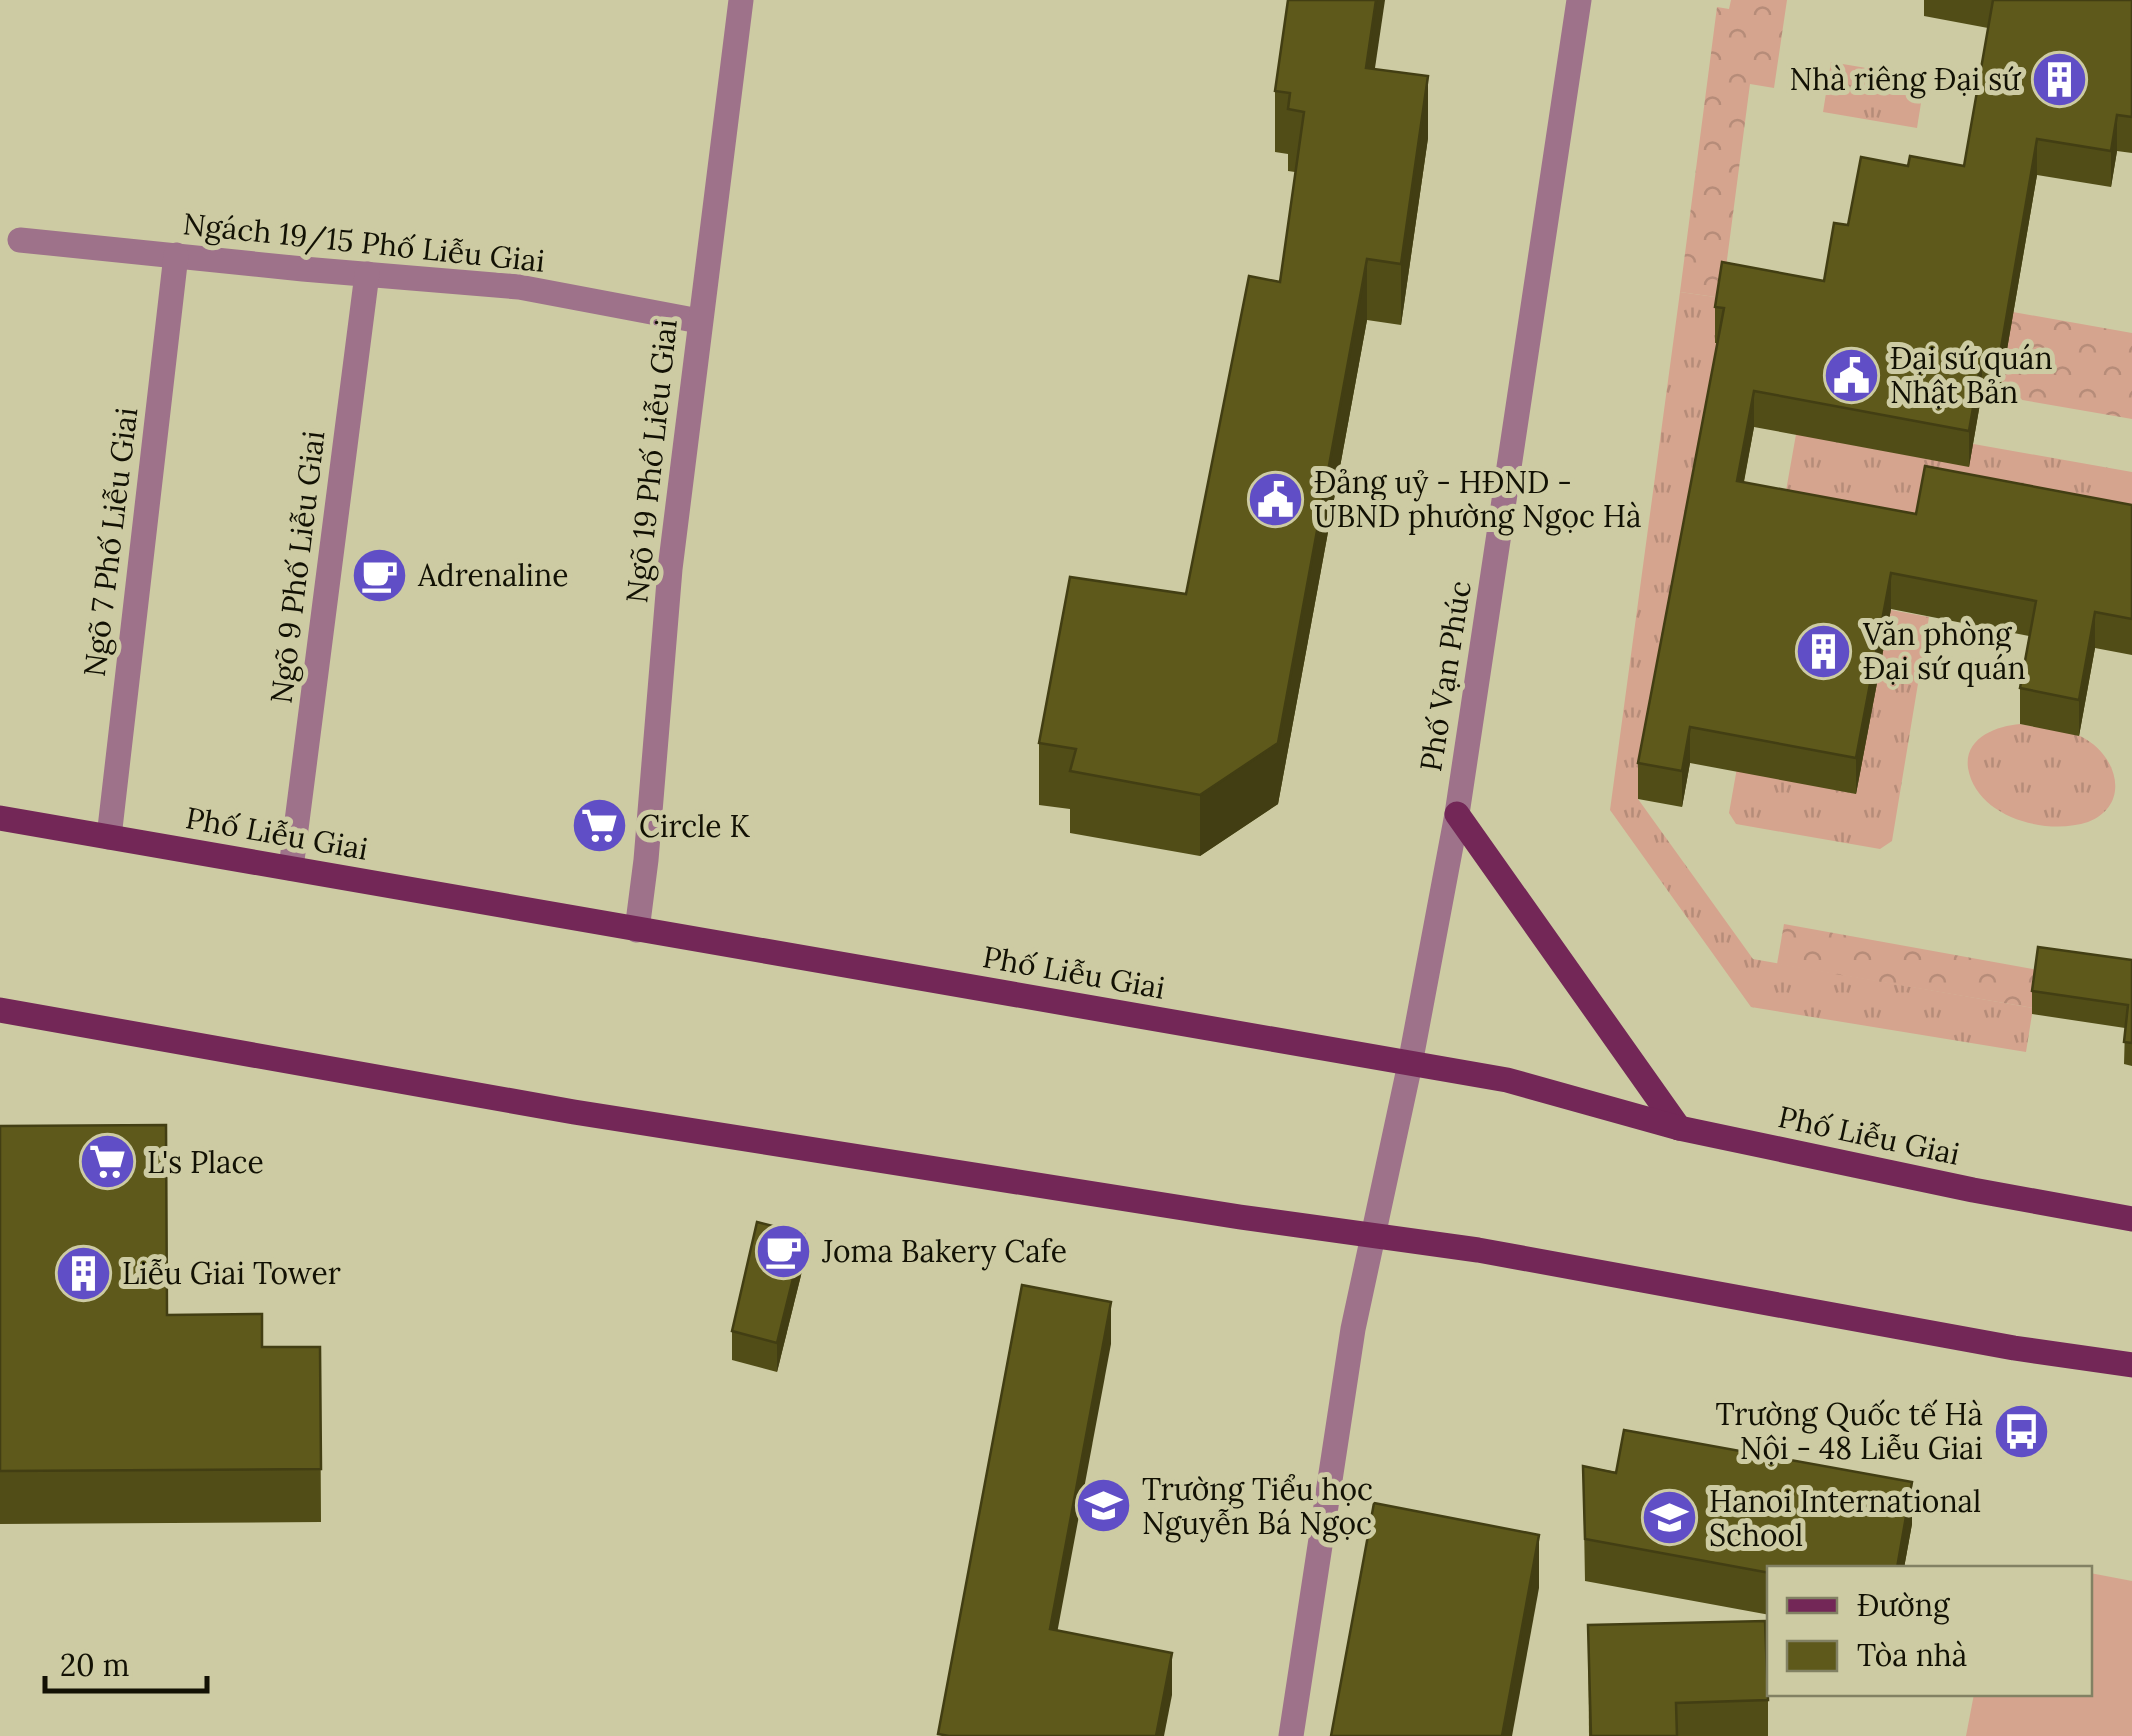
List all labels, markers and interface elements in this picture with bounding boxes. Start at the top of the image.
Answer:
building icon: Nhà riêng Đại sứ [2029,49,2089,109]
place label: Nhà riêng Đại sứ [1789,60,2022,99]
street label: Ngách 19/15 Phố Liễu Giai [181,204,547,281]
street label: Ngõ 19 Phố Liễu Giai [617,317,686,605]
place label: Đại sứ quán Nhật Bản [1890,339,2053,411]
public building icon: Đại sứ quán Nhật Bản [1821,345,1881,405]
street label: Ngõ 7 Phố Liễu Giai [75,405,146,679]
street label: Ngõ 9 Phố Liễu Giai [261,429,334,706]
place label: Đảng uỷ - HĐND - UBND phường Ngọc Hà [1314,463,1641,536]
public building icon: Đảng uỷ - HĐND - UBND phường Ngọc Hà [1245,469,1305,529]
cafe icon: Adrenaline [349,545,409,605]
place label: Adrenaline [417,556,569,594]
street label: Phố Vạn Phúc [1411,578,1479,774]
place label: Văn phòng Đại sứ quán [1862,615,2026,687]
building icon: Văn phòng Đại sứ quán [1794,621,1854,681]
supermarket icon: Circle K [570,796,630,856]
street label: Phố Liễu Giai [183,798,371,868]
place label: Circle K [639,807,750,845]
street label: Phố Liễu Giai [980,937,1168,1007]
street label: Phố Liễu Giai [1775,1097,1963,1173]
supermarket icon: L's Place [78,1132,138,1192]
place label: L's Place [147,1143,264,1181]
cafe icon: Joma Bakery Cafe [753,1221,813,1281]
place label: Joma Bakery Cafe [821,1232,1067,1271]
building icon: Liễu Giai Tower [53,1243,113,1303]
place label: Liễu Giai Tower [122,1254,341,1292]
place label: Trường Quốc tế Hà Nội - 48 Liễu Giai [1716,1395,1983,1467]
bus stop icon: Trường Quốc tế Hà Nội - 48 Liễu Giai [1992,1401,2052,1461]
place label: Trường Tiểu học Nguyễn Bá Ngọc [1142,1470,1373,1543]
school or university icon: Trường Tiểu học Nguyễn Bá Ngọc [1073,1476,1133,1536]
place label: Hanoi International School [1709,1482,1981,1554]
school or university icon: Hanoi International School [1640,1488,1700,1548]
legend [1767,1566,2092,1696]
text: Đường [1857,1586,1951,1625]
scale bar [45,1631,208,1693]
text: Tòa nhà [1857,1636,1967,1674]
text: 20 m [60,1646,129,1684]

